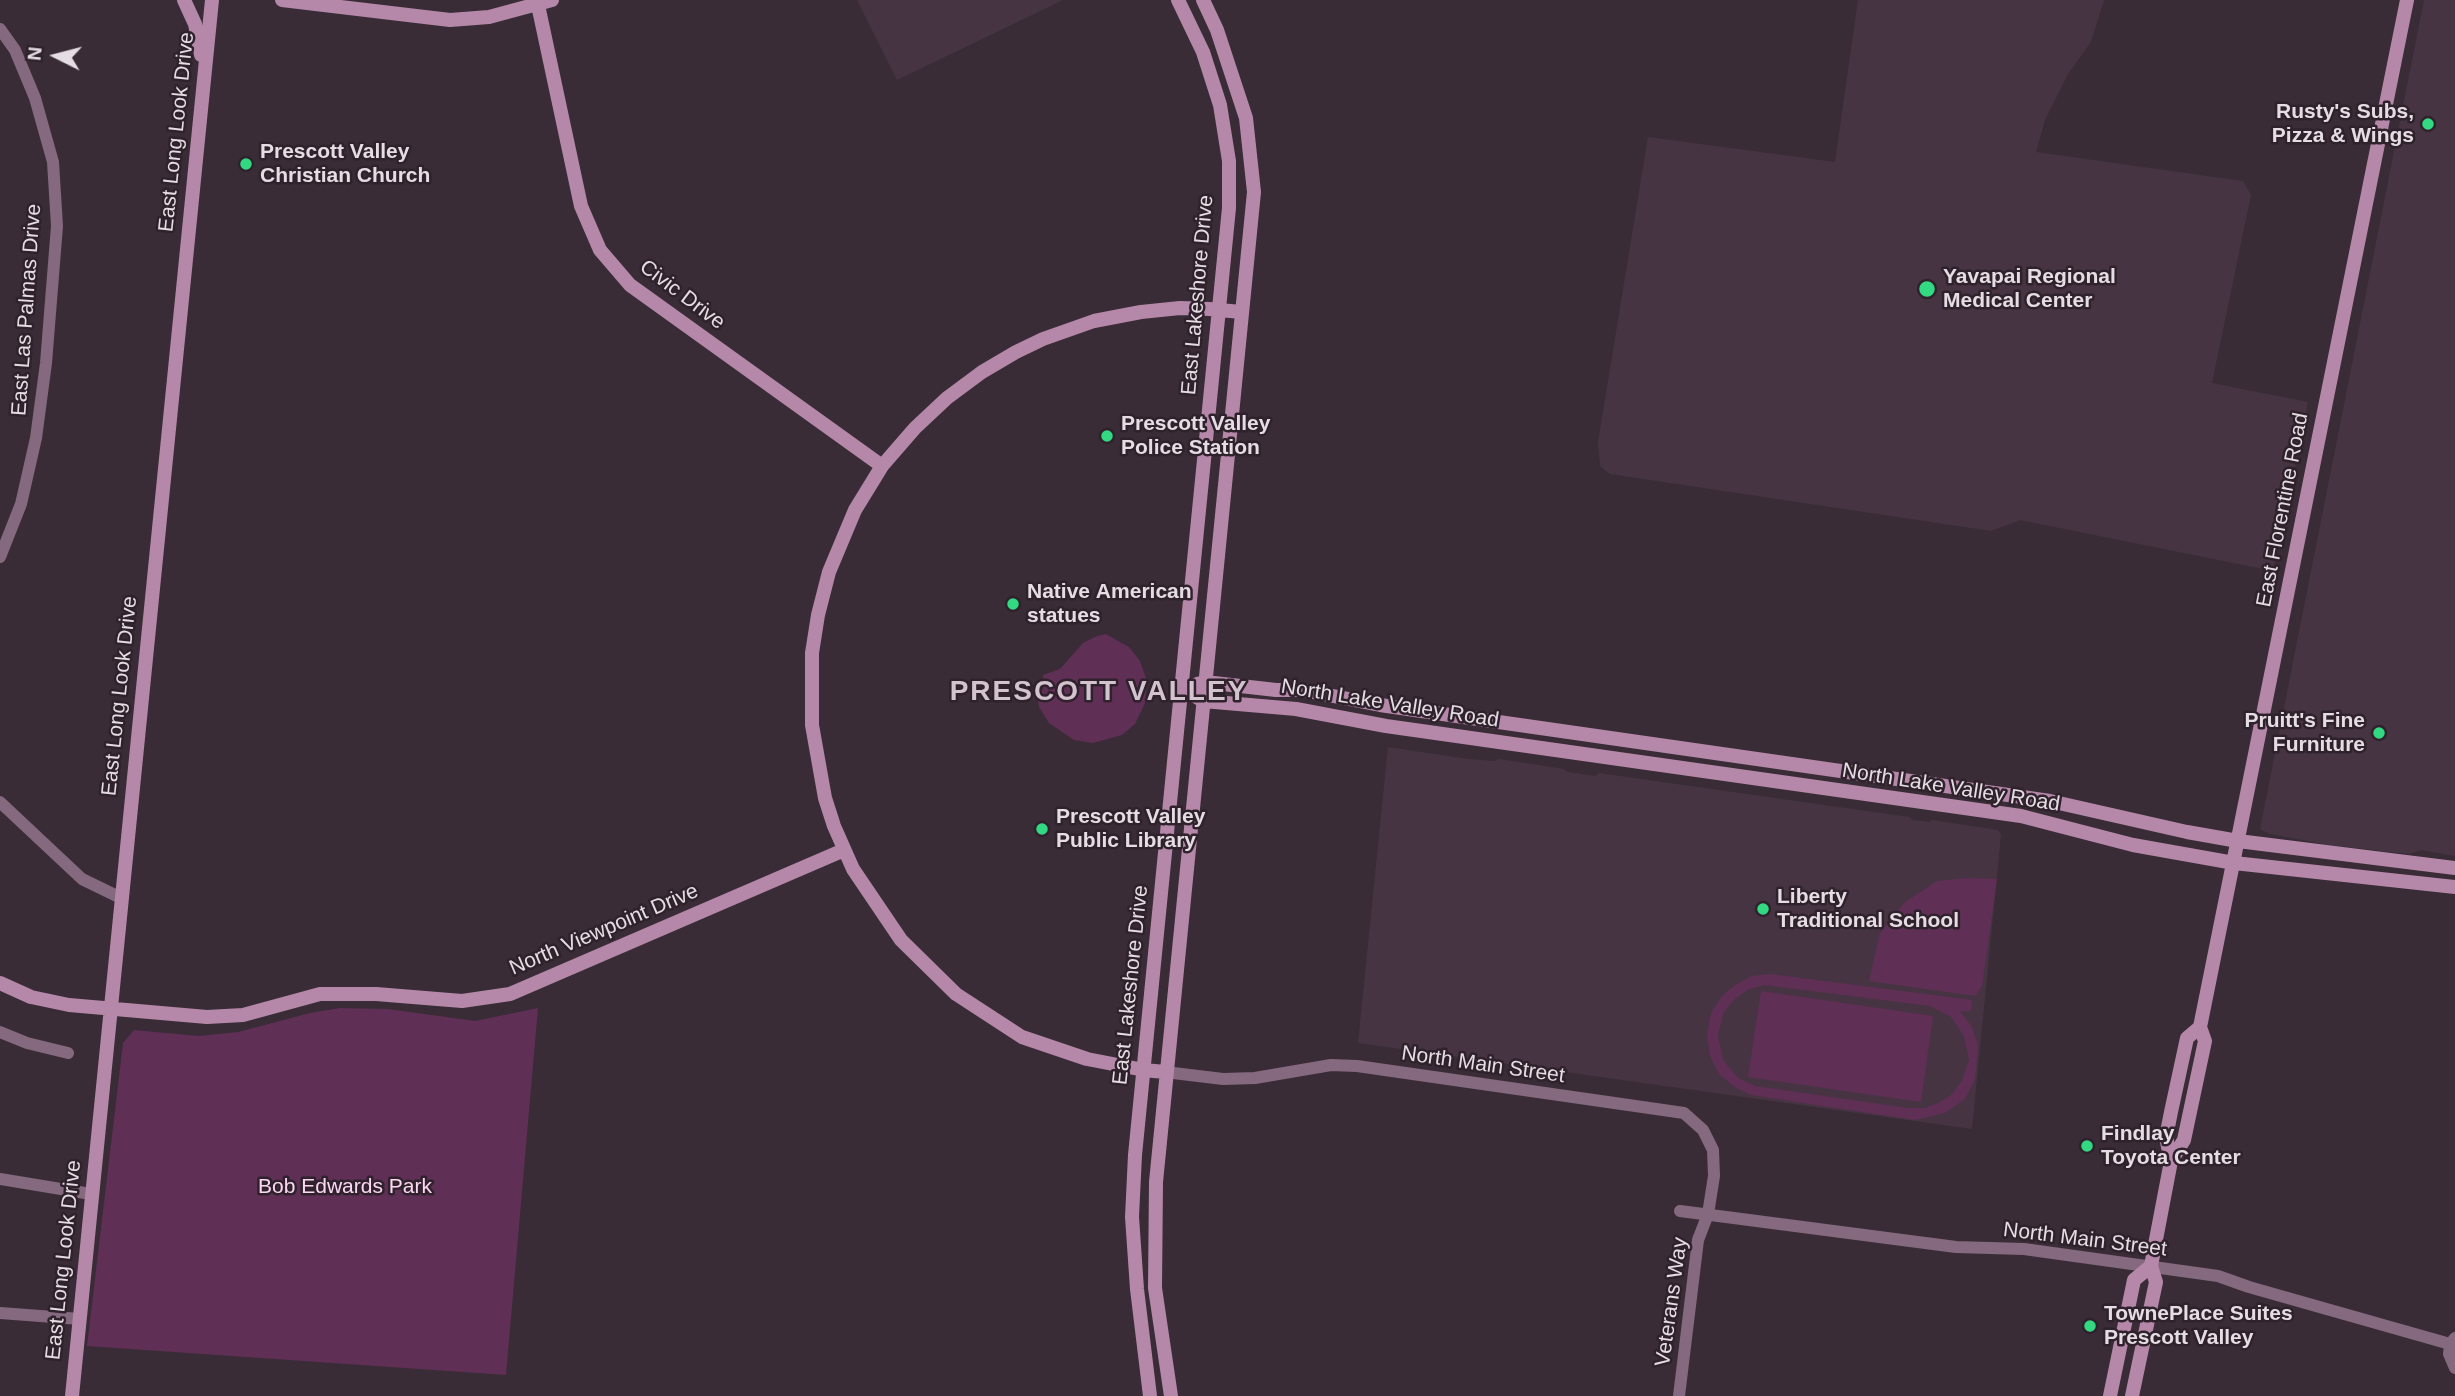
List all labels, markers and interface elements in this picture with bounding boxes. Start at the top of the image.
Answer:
north arrow [21,21,91,91]
street label: East Long Look Drive [154,31,200,233]
text: N [23,46,46,62]
place label: Rusty's Subs, Pizza & Wings [2272,99,2414,149]
marker: Rusty's Subs, Pizza & Wings [2420,116,2436,132]
place label: Prescott Valley Christian Church [260,139,430,189]
marker: Prescott Valley Christian Church [238,156,254,172]
street label: East Lakeshore Drive [1177,194,1219,396]
street label: East Las Palmas Drive [7,203,47,417]
street label: Civic Drive [634,255,730,335]
place label: Yavapai Regional Medical Center [1943,264,2116,314]
marker: Yavapai Regional Medical Center [1917,279,1937,299]
place label: Prescott Valley Police Station [1121,411,1270,461]
street label: East Florentine Road [2252,411,2314,609]
marker: Prescott Valley Police Station [1099,428,1115,444]
place label: Native American statues [1027,579,1192,629]
street label: East Long Look Drive [97,595,143,797]
marker: Native American statues [1005,596,1021,612]
street label: North Lake Valley Road [1279,674,1501,734]
district label: PRESCOTT VALLEY [952,675,1246,709]
place label: Pruitt's Fine Furniture [2244,708,2365,758]
marker: Pruitt's Fine Furniture [2371,725,2387,741]
street label: North Lake Valley Road [1840,758,2062,818]
place label: Prescott Valley Public Library [1056,804,1205,854]
marker: Prescott Valley Public Library [1034,821,1050,837]
street label: North Viewpoint Drive [506,879,702,981]
street label: East Lakeshore Drive [1108,884,1154,1086]
place label: Liberty Traditional School [1777,884,1959,934]
marker: Liberty Traditional School [1755,901,1771,917]
street label: North Main Street [1400,1041,1566,1089]
place label: Findlay Toyota Center [2101,1121,2241,1171]
marker: Findlay Toyota Center [2079,1138,2095,1154]
street label: East Long Look Drive [41,1159,87,1361]
park label: Bob Edwards Park [258,1174,432,1200]
street label: North Main Street [2002,1217,2168,1263]
street label: Veterans Way [1650,1236,1694,1368]
place label: TownePlace Suites Prescott Valley [2104,1301,2293,1351]
marker: TownePlace Suites Prescott Valley [2082,1318,2098,1334]

